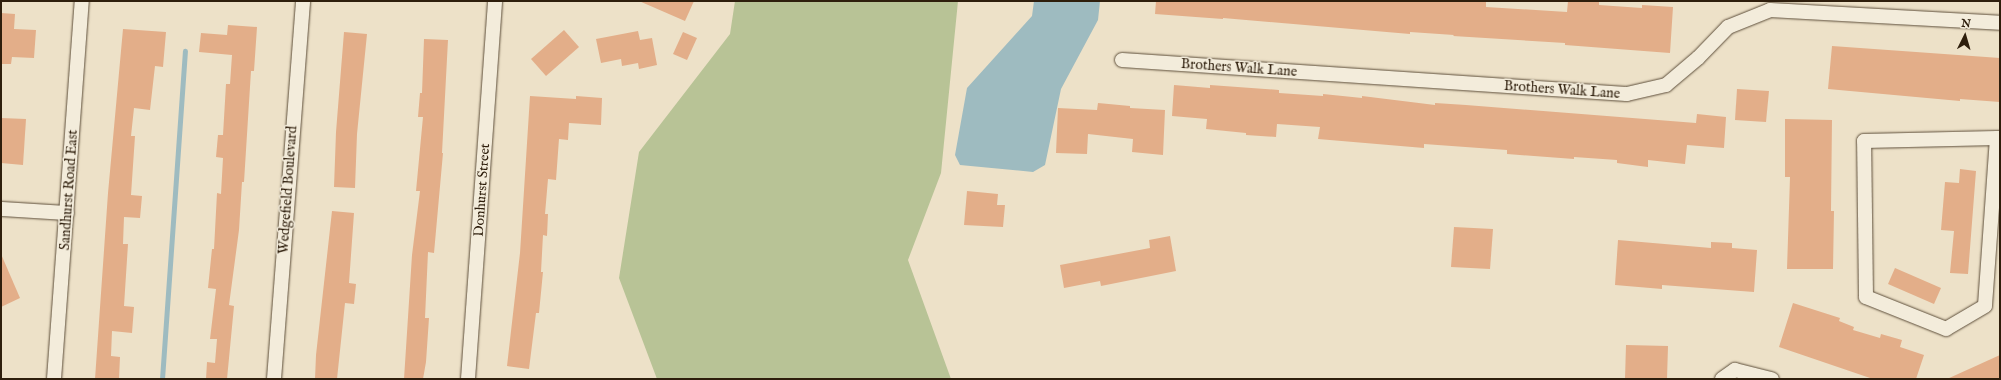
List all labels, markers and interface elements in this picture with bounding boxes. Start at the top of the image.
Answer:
north arrow [1945,16,1985,56]
text: N [1961,17,1971,31]
street label: Brothers Walk Lane [1180,56,1298,80]
street label: Brothers Walk Lane [1503,78,1621,102]
street label: Wedgefield Boulevard [275,125,301,255]
street label: Sandhurst Road East [56,129,82,251]
street label: Donhurst Street [470,143,494,237]

